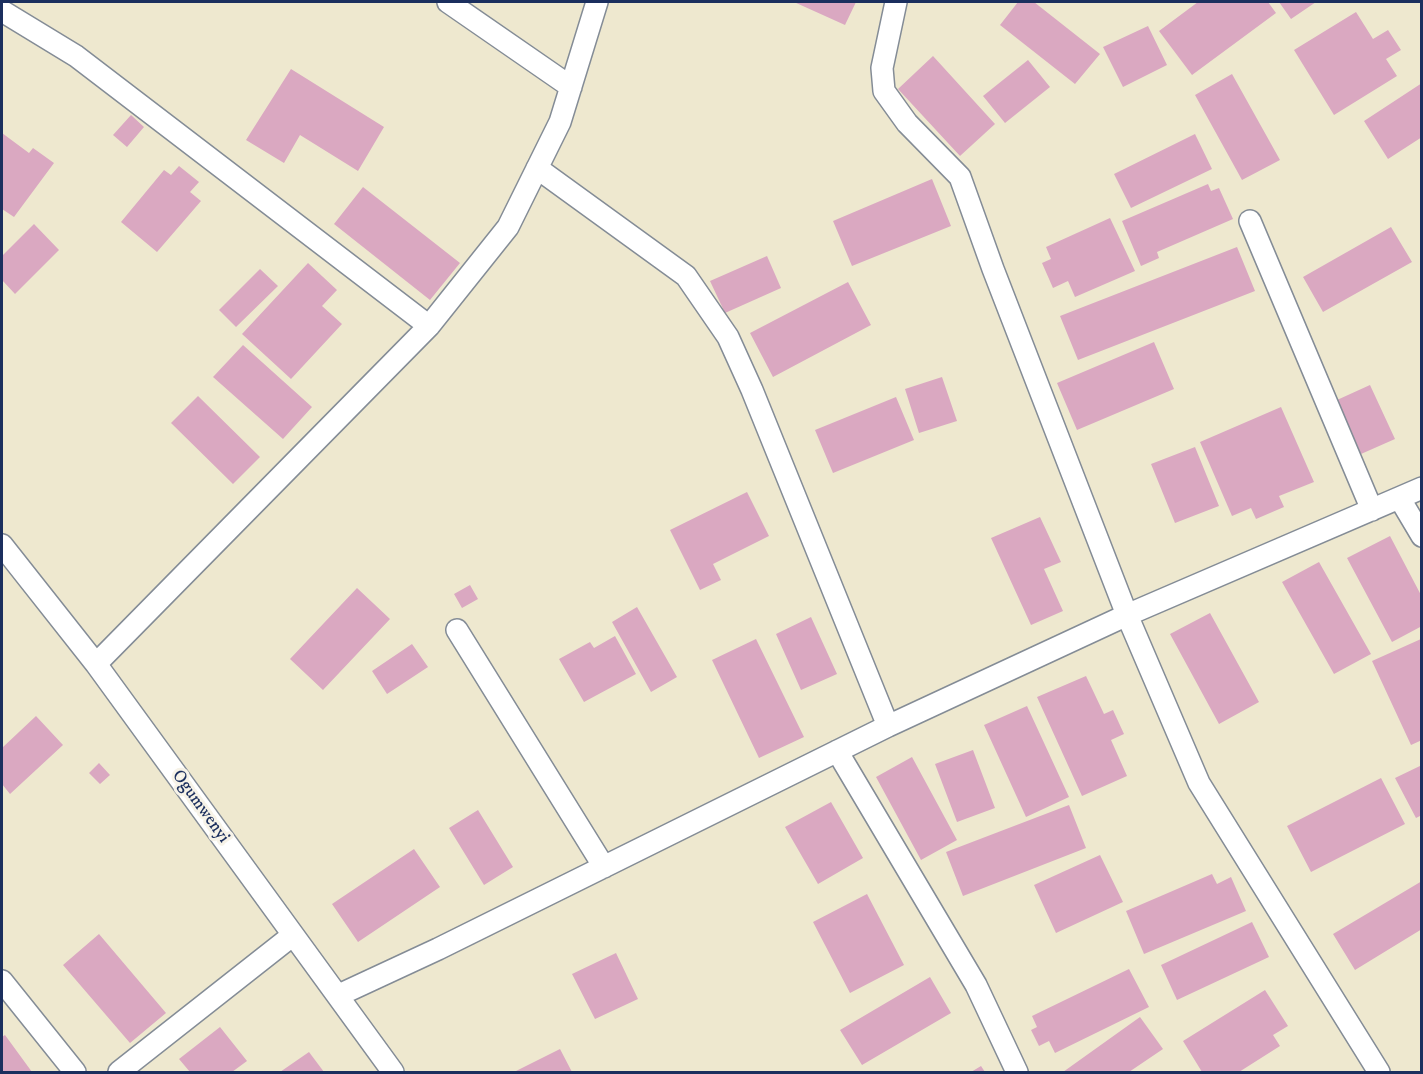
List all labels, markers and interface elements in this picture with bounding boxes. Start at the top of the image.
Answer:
street label: Ogumwenyi [166,766,234,848]

